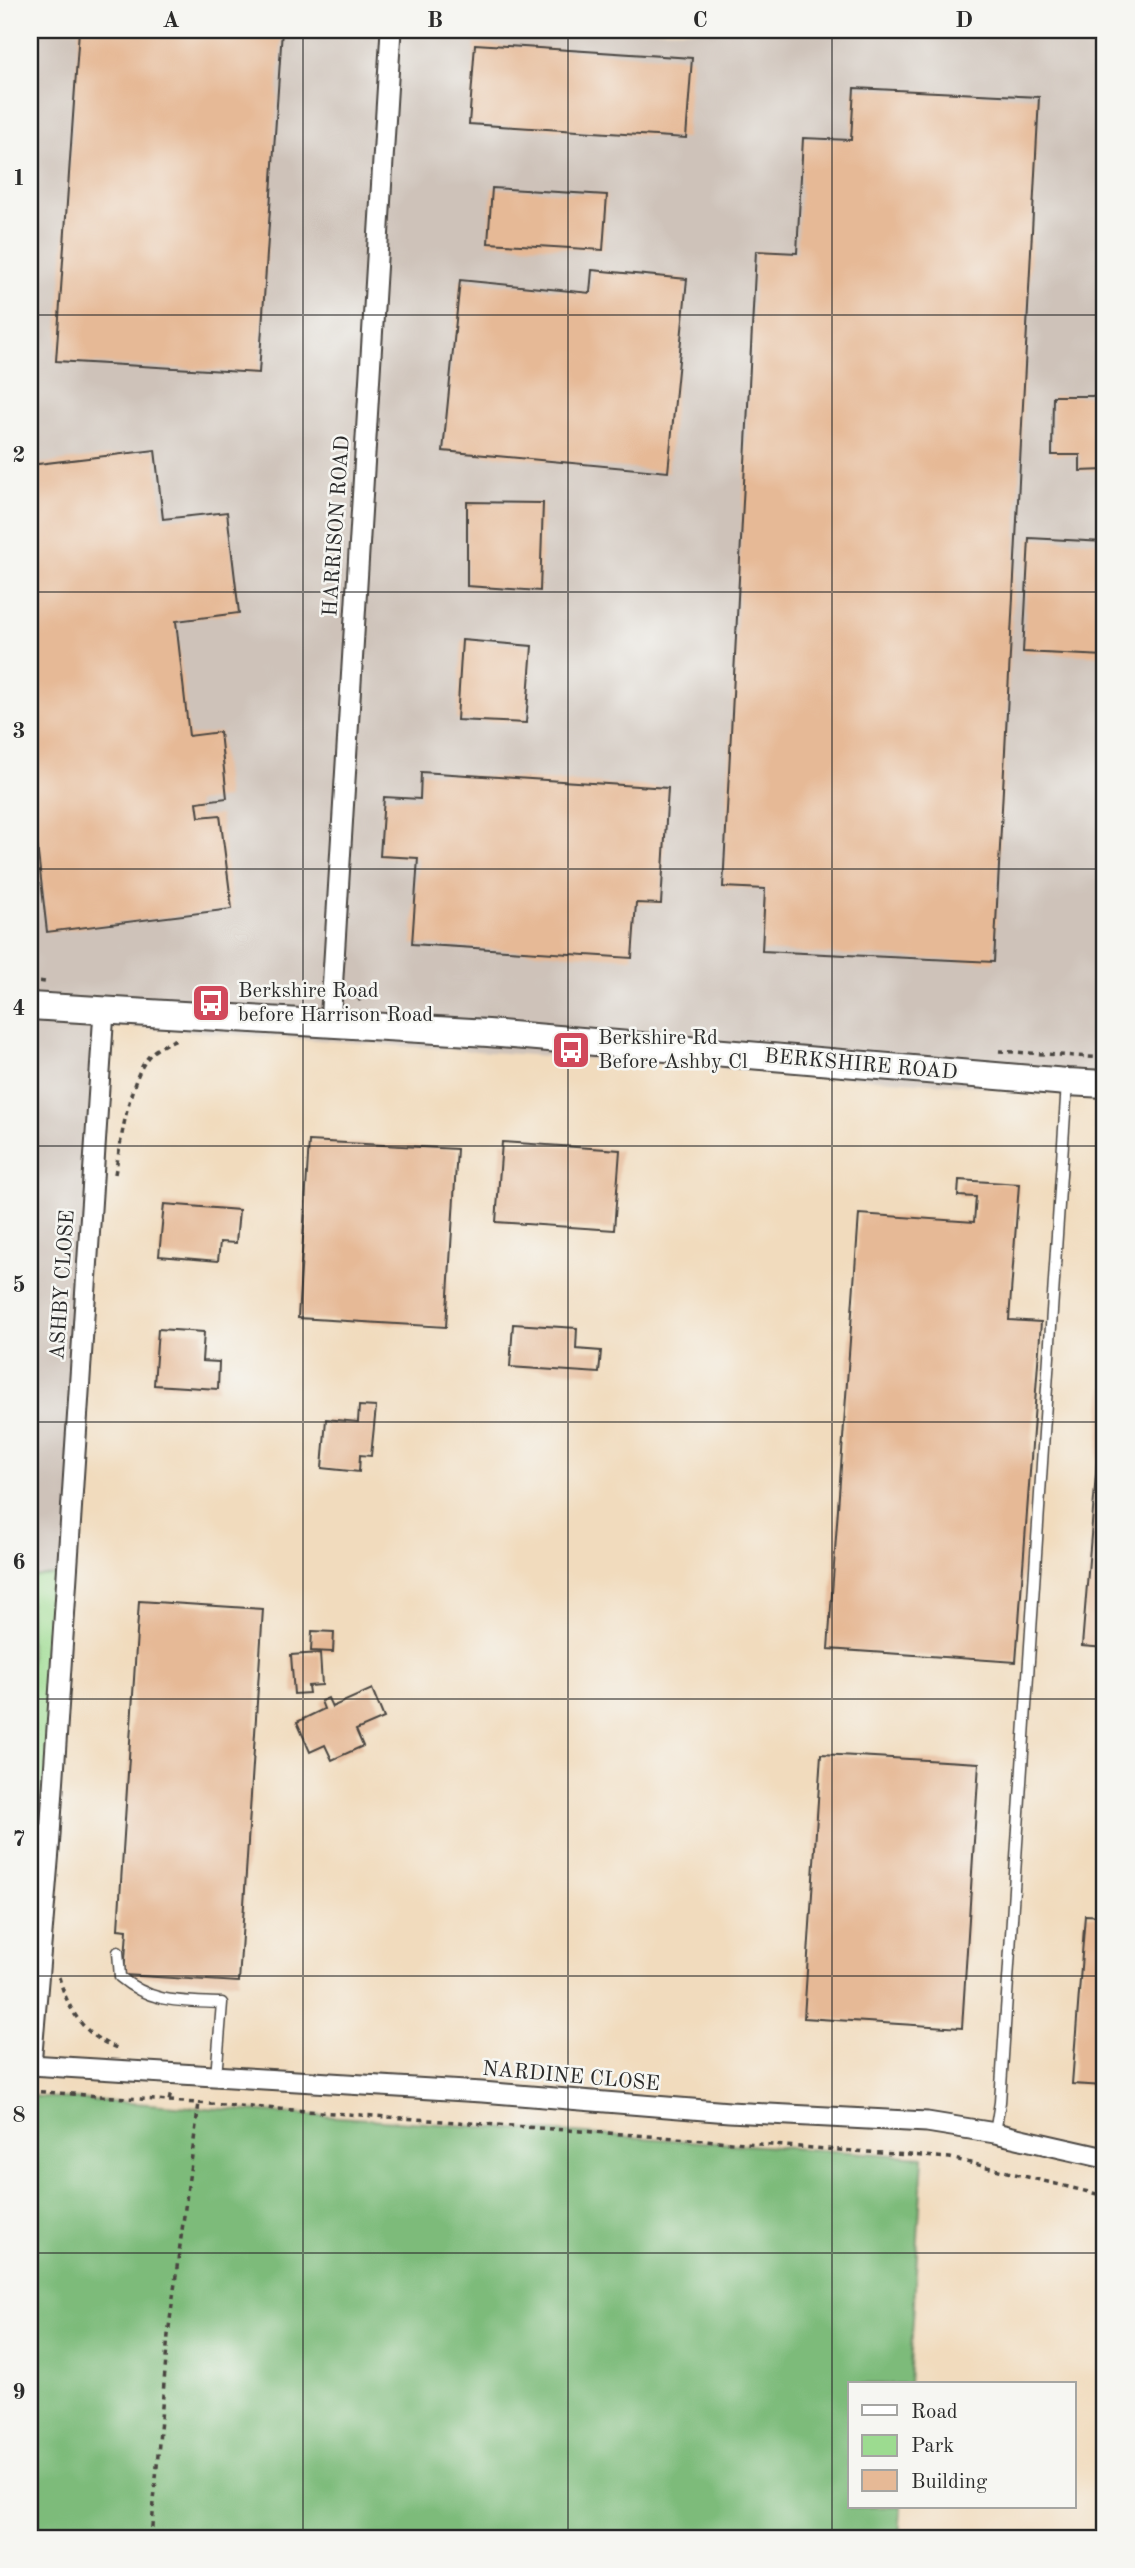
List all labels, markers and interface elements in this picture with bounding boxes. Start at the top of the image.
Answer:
text: A [162,9,180,32]
text: B [427,9,443,32]
text: C [692,9,708,32]
text: D [955,9,973,32]
text: 1 [12,167,26,190]
street label: HARRISON ROAD [320,435,354,617]
text: 2 [12,444,26,467]
text: 3 [12,720,26,743]
place label: Berkshire Road before Harrison Road [238,981,433,1026]
bus stop icon: Berkshire Road before Harrison Road [190,982,232,1024]
text: 4 [12,997,26,1020]
place label: Berkshire Rd Before Ashby Cl [598,1028,748,1073]
bus stop icon: Berkshire Rd Before Ashby Cl [550,1029,592,1071]
street label: BERKSHIRE ROAD [763,1046,959,1084]
street label: ASHBY CLOSE [47,1209,79,1361]
text: 5 [12,1274,26,1297]
text: 6 [12,1551,26,1574]
text: 7 [12,1828,26,1851]
street label: NARDINE CLOSE [481,2059,661,2095]
text: 8 [12,2104,26,2127]
text: 9 [12,2381,26,2404]
legend [848,2382,1076,2508]
text: Road [911,2402,958,2423]
text: Park [911,2436,954,2457]
text: Building [911,2472,988,2493]

